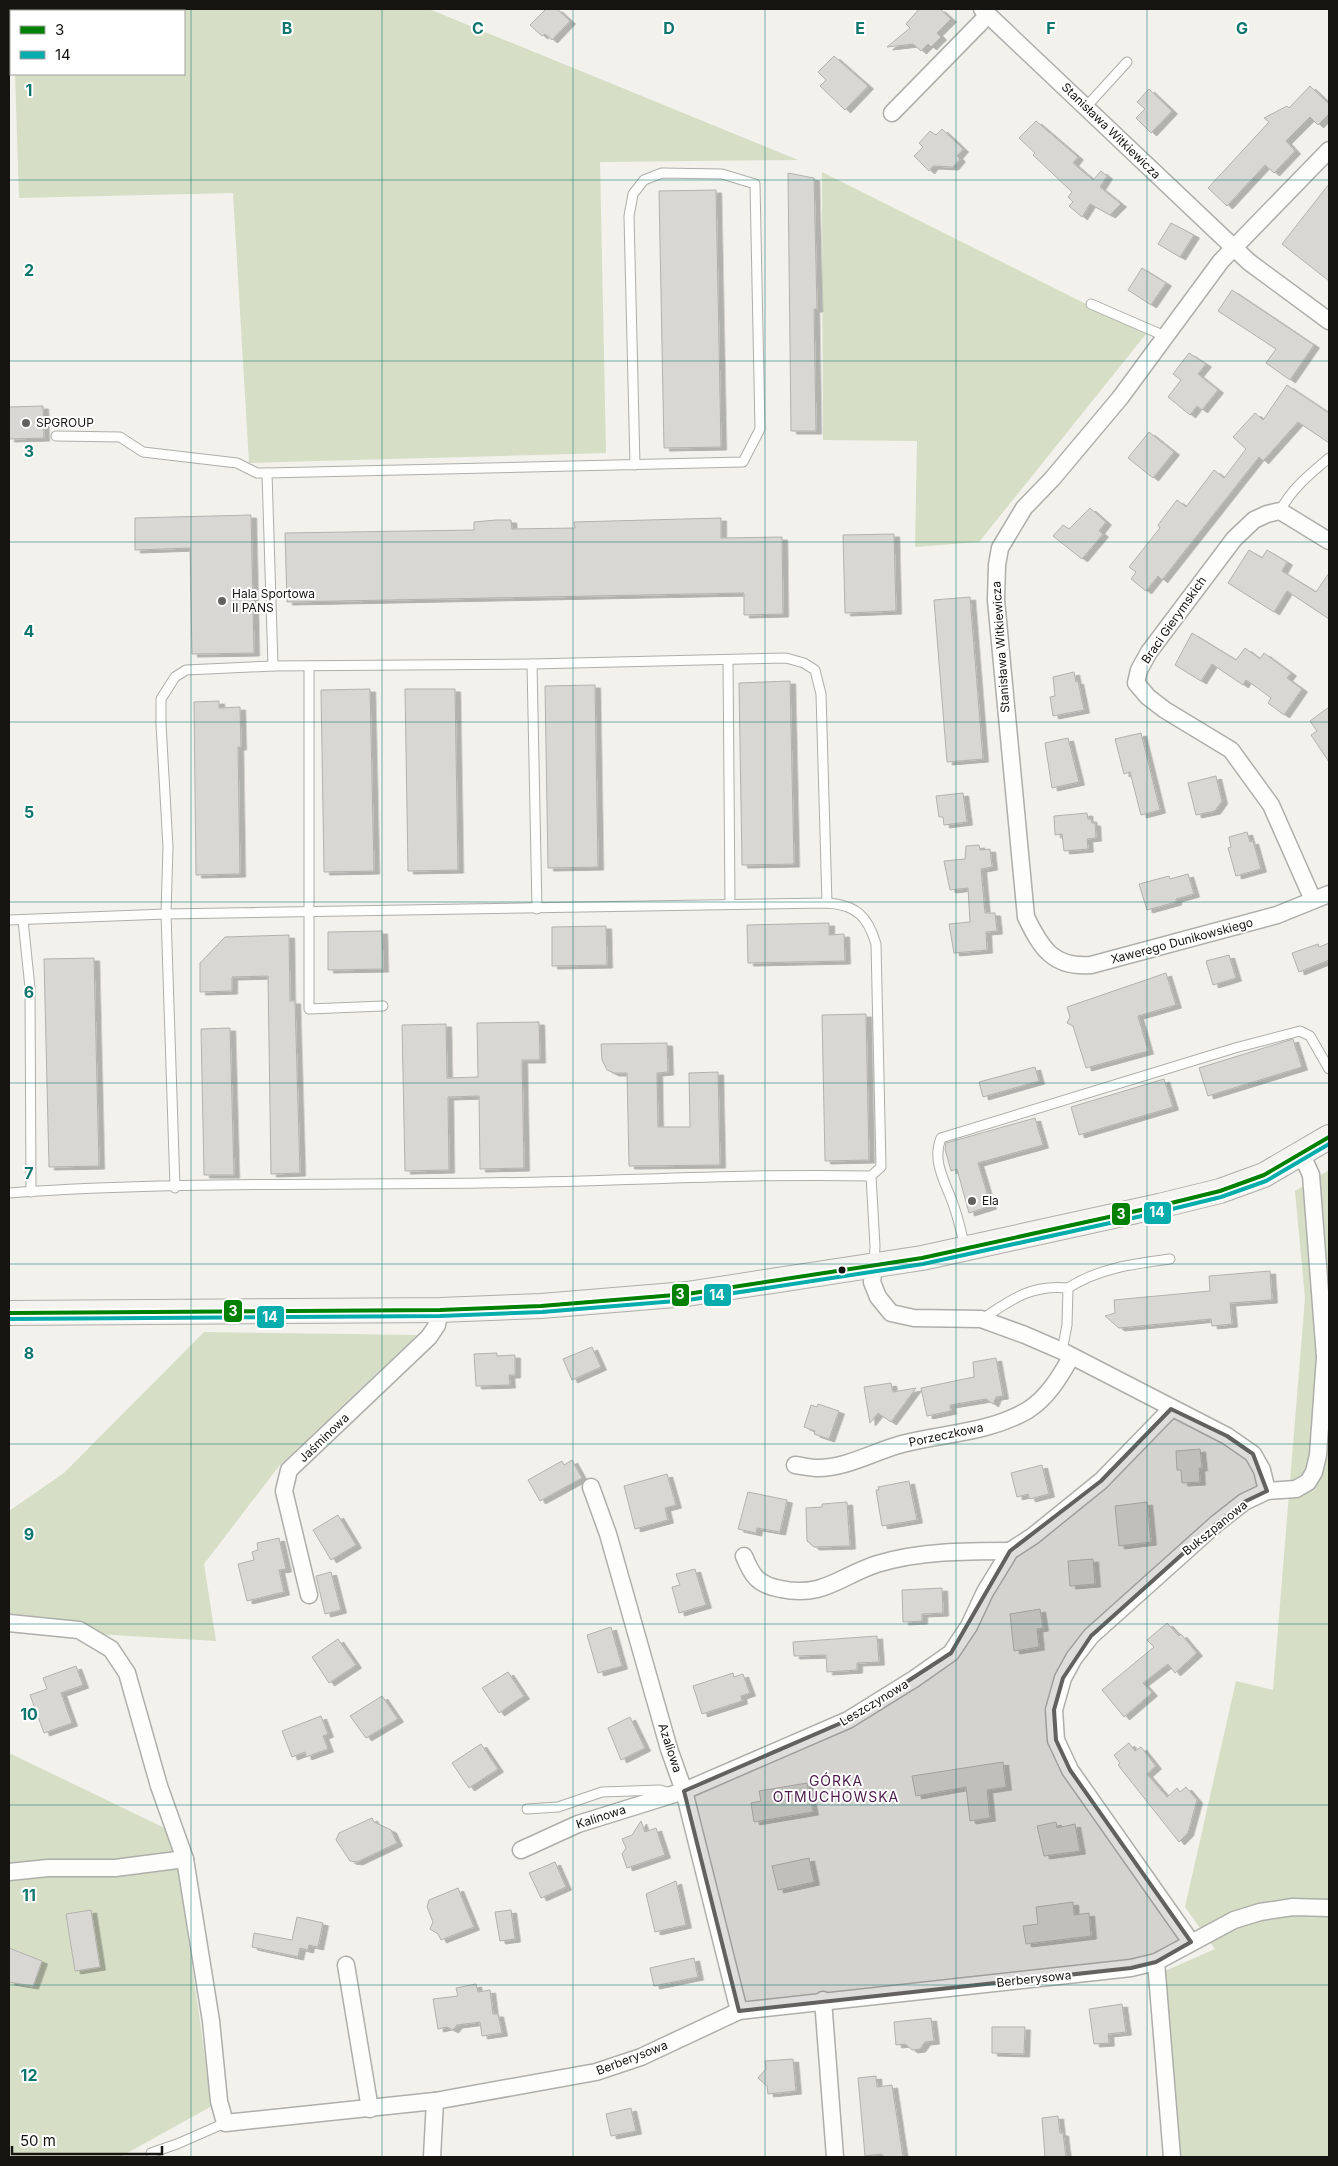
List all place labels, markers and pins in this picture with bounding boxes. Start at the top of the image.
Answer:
place label: SPGROUP [36,415,94,430]
marker: SPGROUP [20,417,32,429]
place label: Hala Sportowa II PANS [232,586,315,615]
marker: Hala Sportowa II PANS [216,595,228,607]
place label: Ela [982,1193,999,1208]
marker: Ela [966,1195,978,1207]
unlabelled marker [837,1265,847,1275]

